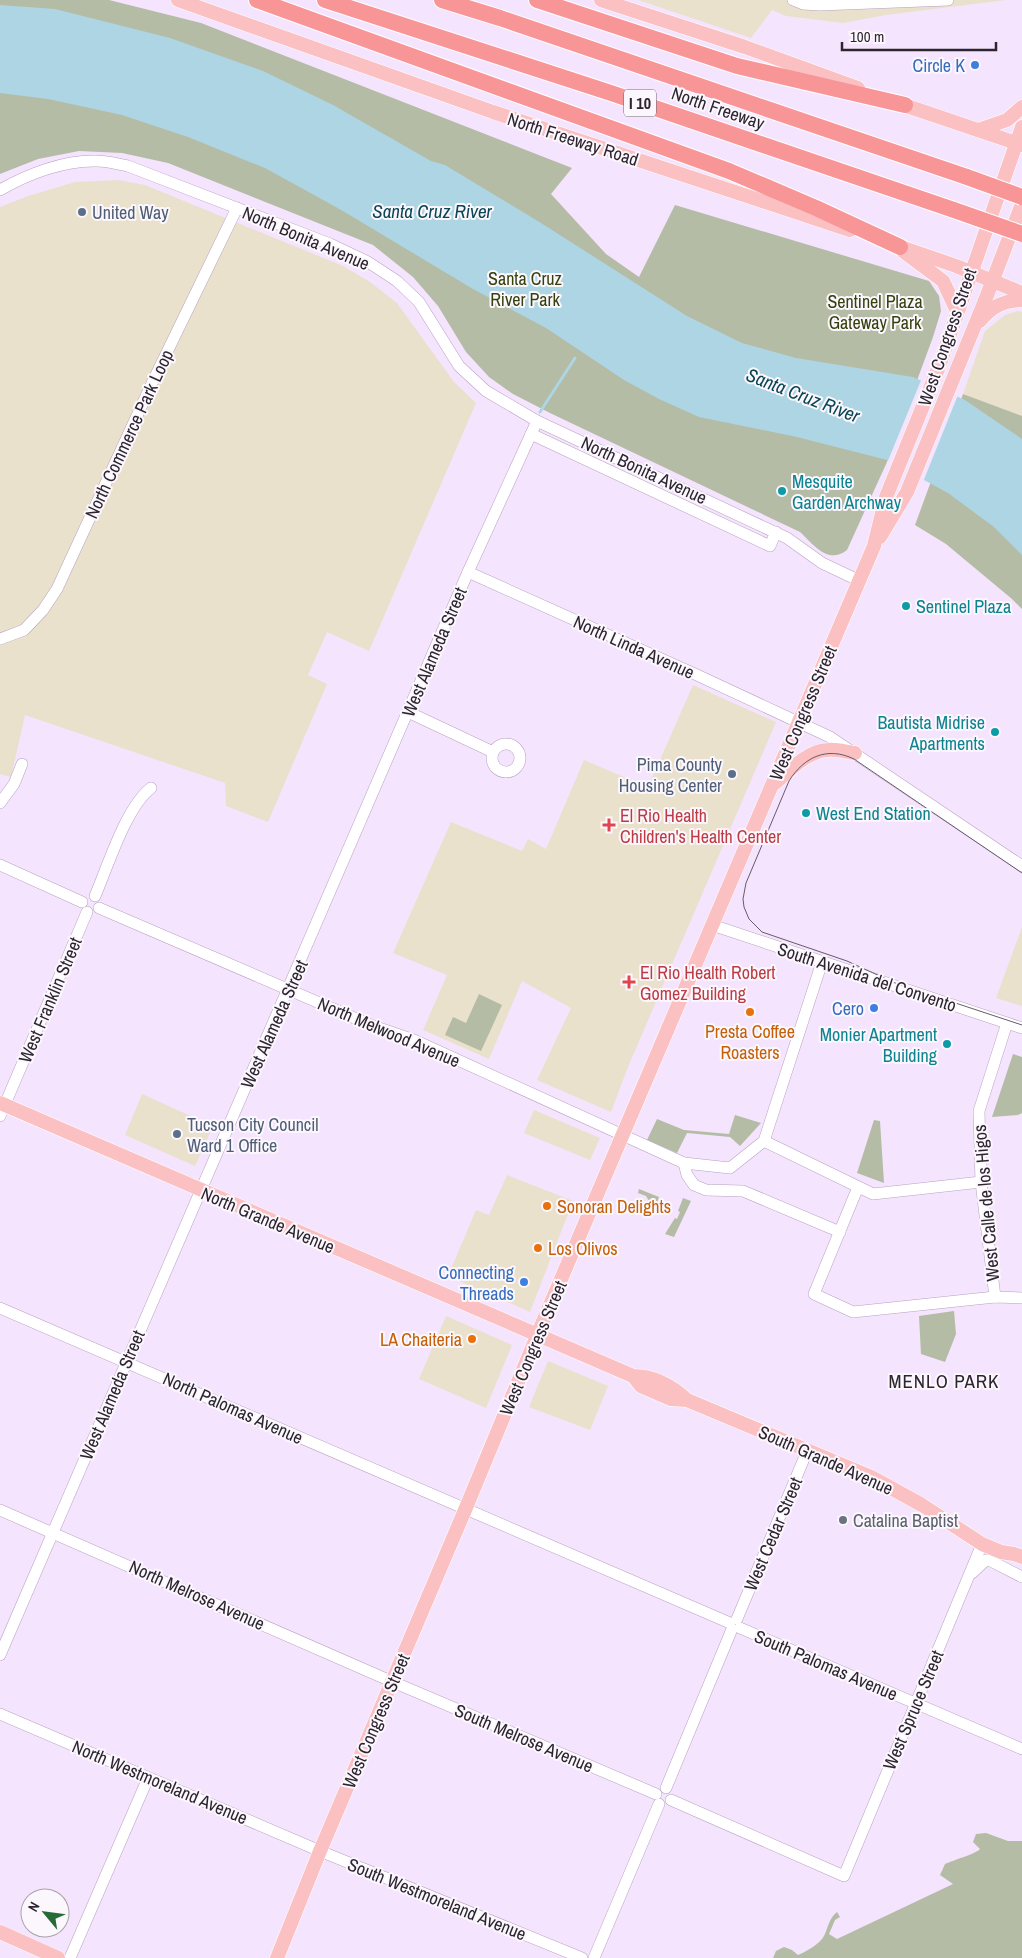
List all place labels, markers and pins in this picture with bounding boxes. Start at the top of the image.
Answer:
place label: Circle K [913,53,965,78]
marker: Circle K [969,59,981,71]
place label: United Way [92,200,169,225]
marker: United Way [76,206,88,218]
place label: Mesquite Garden Archway [792,469,902,515]
marker: Mesquite Garden Archway [776,485,788,497]
place label: Sentinel Plaza [916,594,1011,619]
marker: Sentinel Plaza [900,600,912,612]
place label: Bautista Midrise Apartments [878,710,985,756]
marker: Bautista Midrise Apartments [989,726,1001,738]
place label: Pima County Housing Center [619,752,723,798]
marker: Pima County Housing Center [726,768,738,780]
place label: West End Station [816,801,931,826]
place label: El Rio Health Children's Health Center [620,803,781,849]
marker: West End Station [800,807,812,819]
marker: El Rio Health Children's Health Center [602,818,616,832]
place label: El Rio Health Robert Gomez Building [640,960,775,1006]
marker: El Rio Health Robert Gomez Building [622,975,636,989]
place label: Cero [832,996,864,1021]
marker: Cero [868,1002,880,1014]
marker: Presta Coffee Roasters [744,1006,756,1018]
place label: Presta Coffee Roasters [705,1019,795,1065]
place label: Monier Apartment Building [820,1022,938,1068]
marker: Monier Apartment Building [941,1038,953,1050]
place label: Tucson City Council Ward 1 Office [187,1112,319,1158]
marker: Tucson City Council Ward 1 Office [171,1128,183,1140]
place label: Sonoran Delights [557,1194,671,1219]
marker: Sonoran Delights [541,1200,553,1212]
place label: Los Olivos [548,1236,618,1261]
marker: Los Olivos [532,1242,544,1254]
place label: Connecting Threads [439,1260,515,1306]
marker: Connecting Threads [518,1276,530,1288]
place label: LA Chaiteria [380,1327,462,1352]
marker: LA Chaiteria [466,1333,478,1345]
place label: Catalina Baptist [853,1508,958,1533]
marker: Catalina Baptist [837,1514,849,1526]

